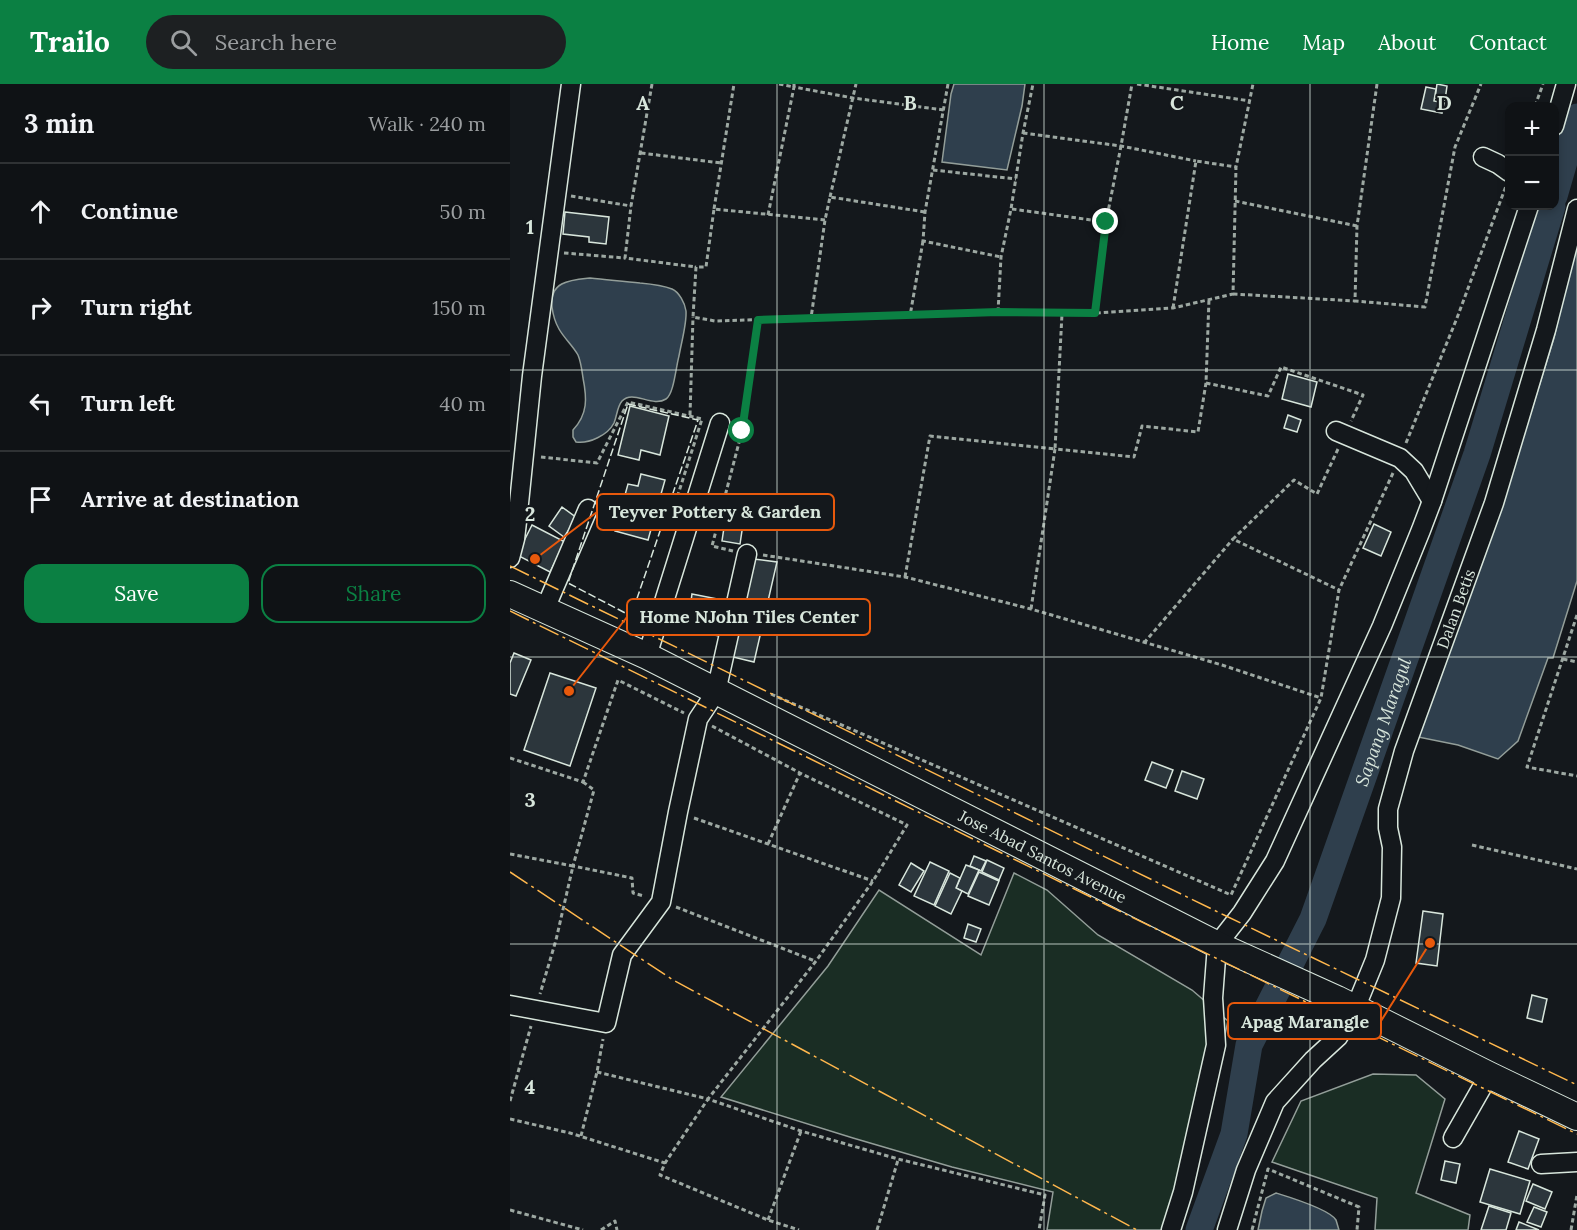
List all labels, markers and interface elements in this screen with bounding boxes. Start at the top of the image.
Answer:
search box [146,15,566,69]
text: Trailo [30,24,110,60]
icon: search [167,26,200,59]
text: Search here [215,28,337,56]
text: Home [1211,29,1269,56]
text: Map [1302,29,1345,56]
text: About [1378,29,1436,56]
text: Contact [1469,29,1547,56]
text: A [636,90,650,115]
text: B [903,90,917,115]
text: C [1170,90,1184,115]
text: D [1436,90,1452,115]
map controls [1505,102,1559,210]
button: + [1505,102,1559,156]
text: 3 min [24,107,94,140]
text: Walk · 240 m [368,111,486,136]
button: − [1505,156,1559,210]
icon: ahead [24,195,57,228]
text: Continue [81,197,178,225]
text: 50 m [440,199,486,224]
route end [1092,208,1118,234]
text: 1 [526,214,534,239]
icon: right [24,291,57,324]
text: Turn right [81,293,192,321]
text: 150 m [432,295,486,320]
icon: left [24,387,57,420]
text: Turn left [81,389,175,417]
text: 40 m [440,391,486,416]
route start [728,417,754,443]
icon: arrive [24,483,57,516]
text: Arrive at destination [81,485,299,513]
callout: Teyver Pottery & Garden [597,494,834,530]
text: Teyver Pottery & Garden [609,500,822,523]
text: 2 [525,501,535,526]
button: Save [24,564,249,623]
button: Share [261,564,486,623]
street label: Dalan Betis [1432,566,1479,651]
callout: Home NJohn Tiles Center [627,599,870,635]
text: Home NJohn Tiles Center [639,605,859,628]
water label: Sapang Maragul [1349,654,1416,789]
text: 3 [524,787,536,812]
street label: Jose Abad Santos Avenue [955,805,1130,907]
callout: Apag Marangle [1228,1003,1381,1039]
text: Apag Marangle [1241,1010,1369,1033]
text: 4 [525,1074,536,1099]

